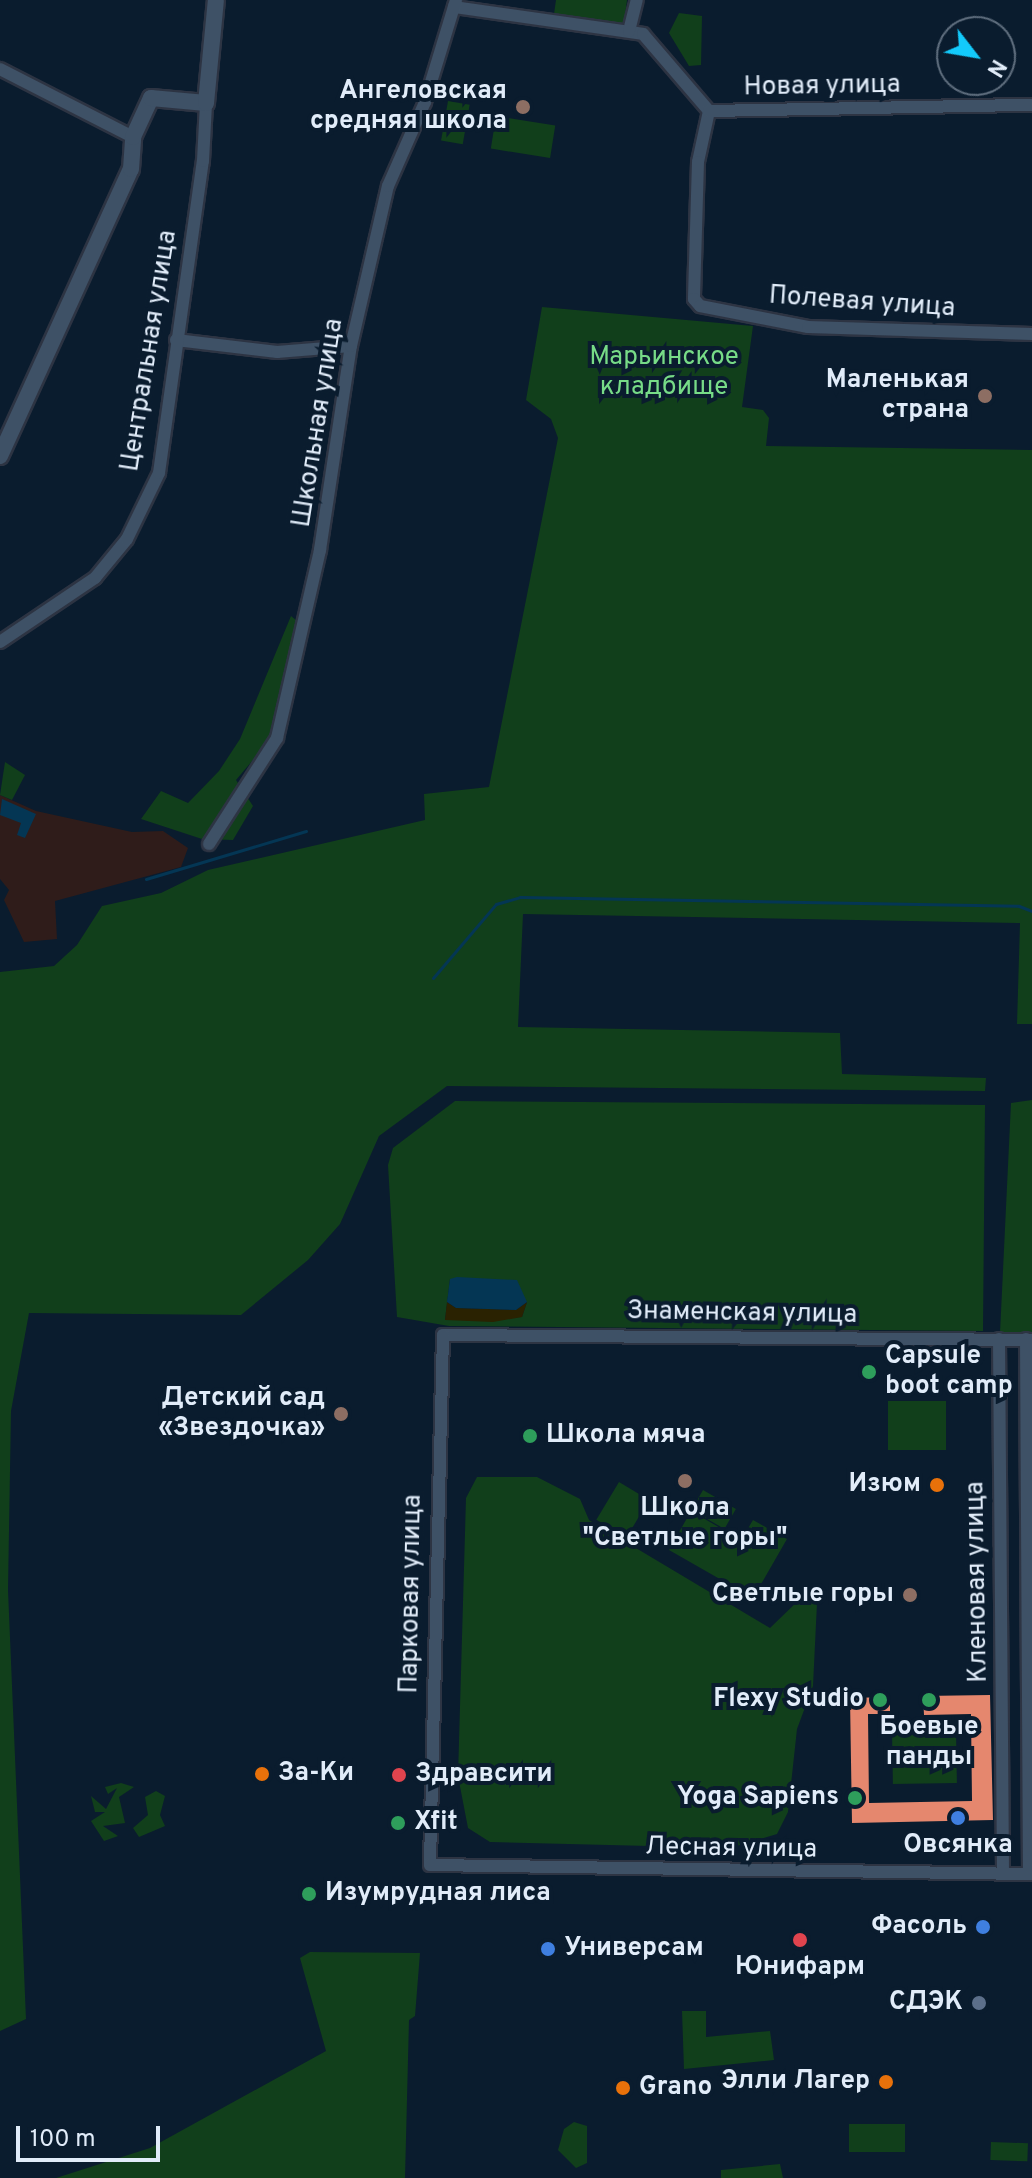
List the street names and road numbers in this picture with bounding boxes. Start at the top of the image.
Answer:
street label: Новая улица [743,70,901,104]
street label: Центральная улица [116,228,184,474]
street label: Полевая улица [768,281,956,325]
street label: Школьная улица [287,316,351,530]
street label: Знаменская улица [627,1296,857,1332]
street label: Кленовая улица [961,1481,995,1683]
street label: Парковая улица [395,1494,429,1694]
street label: Лесная улица [645,1832,817,1866]

